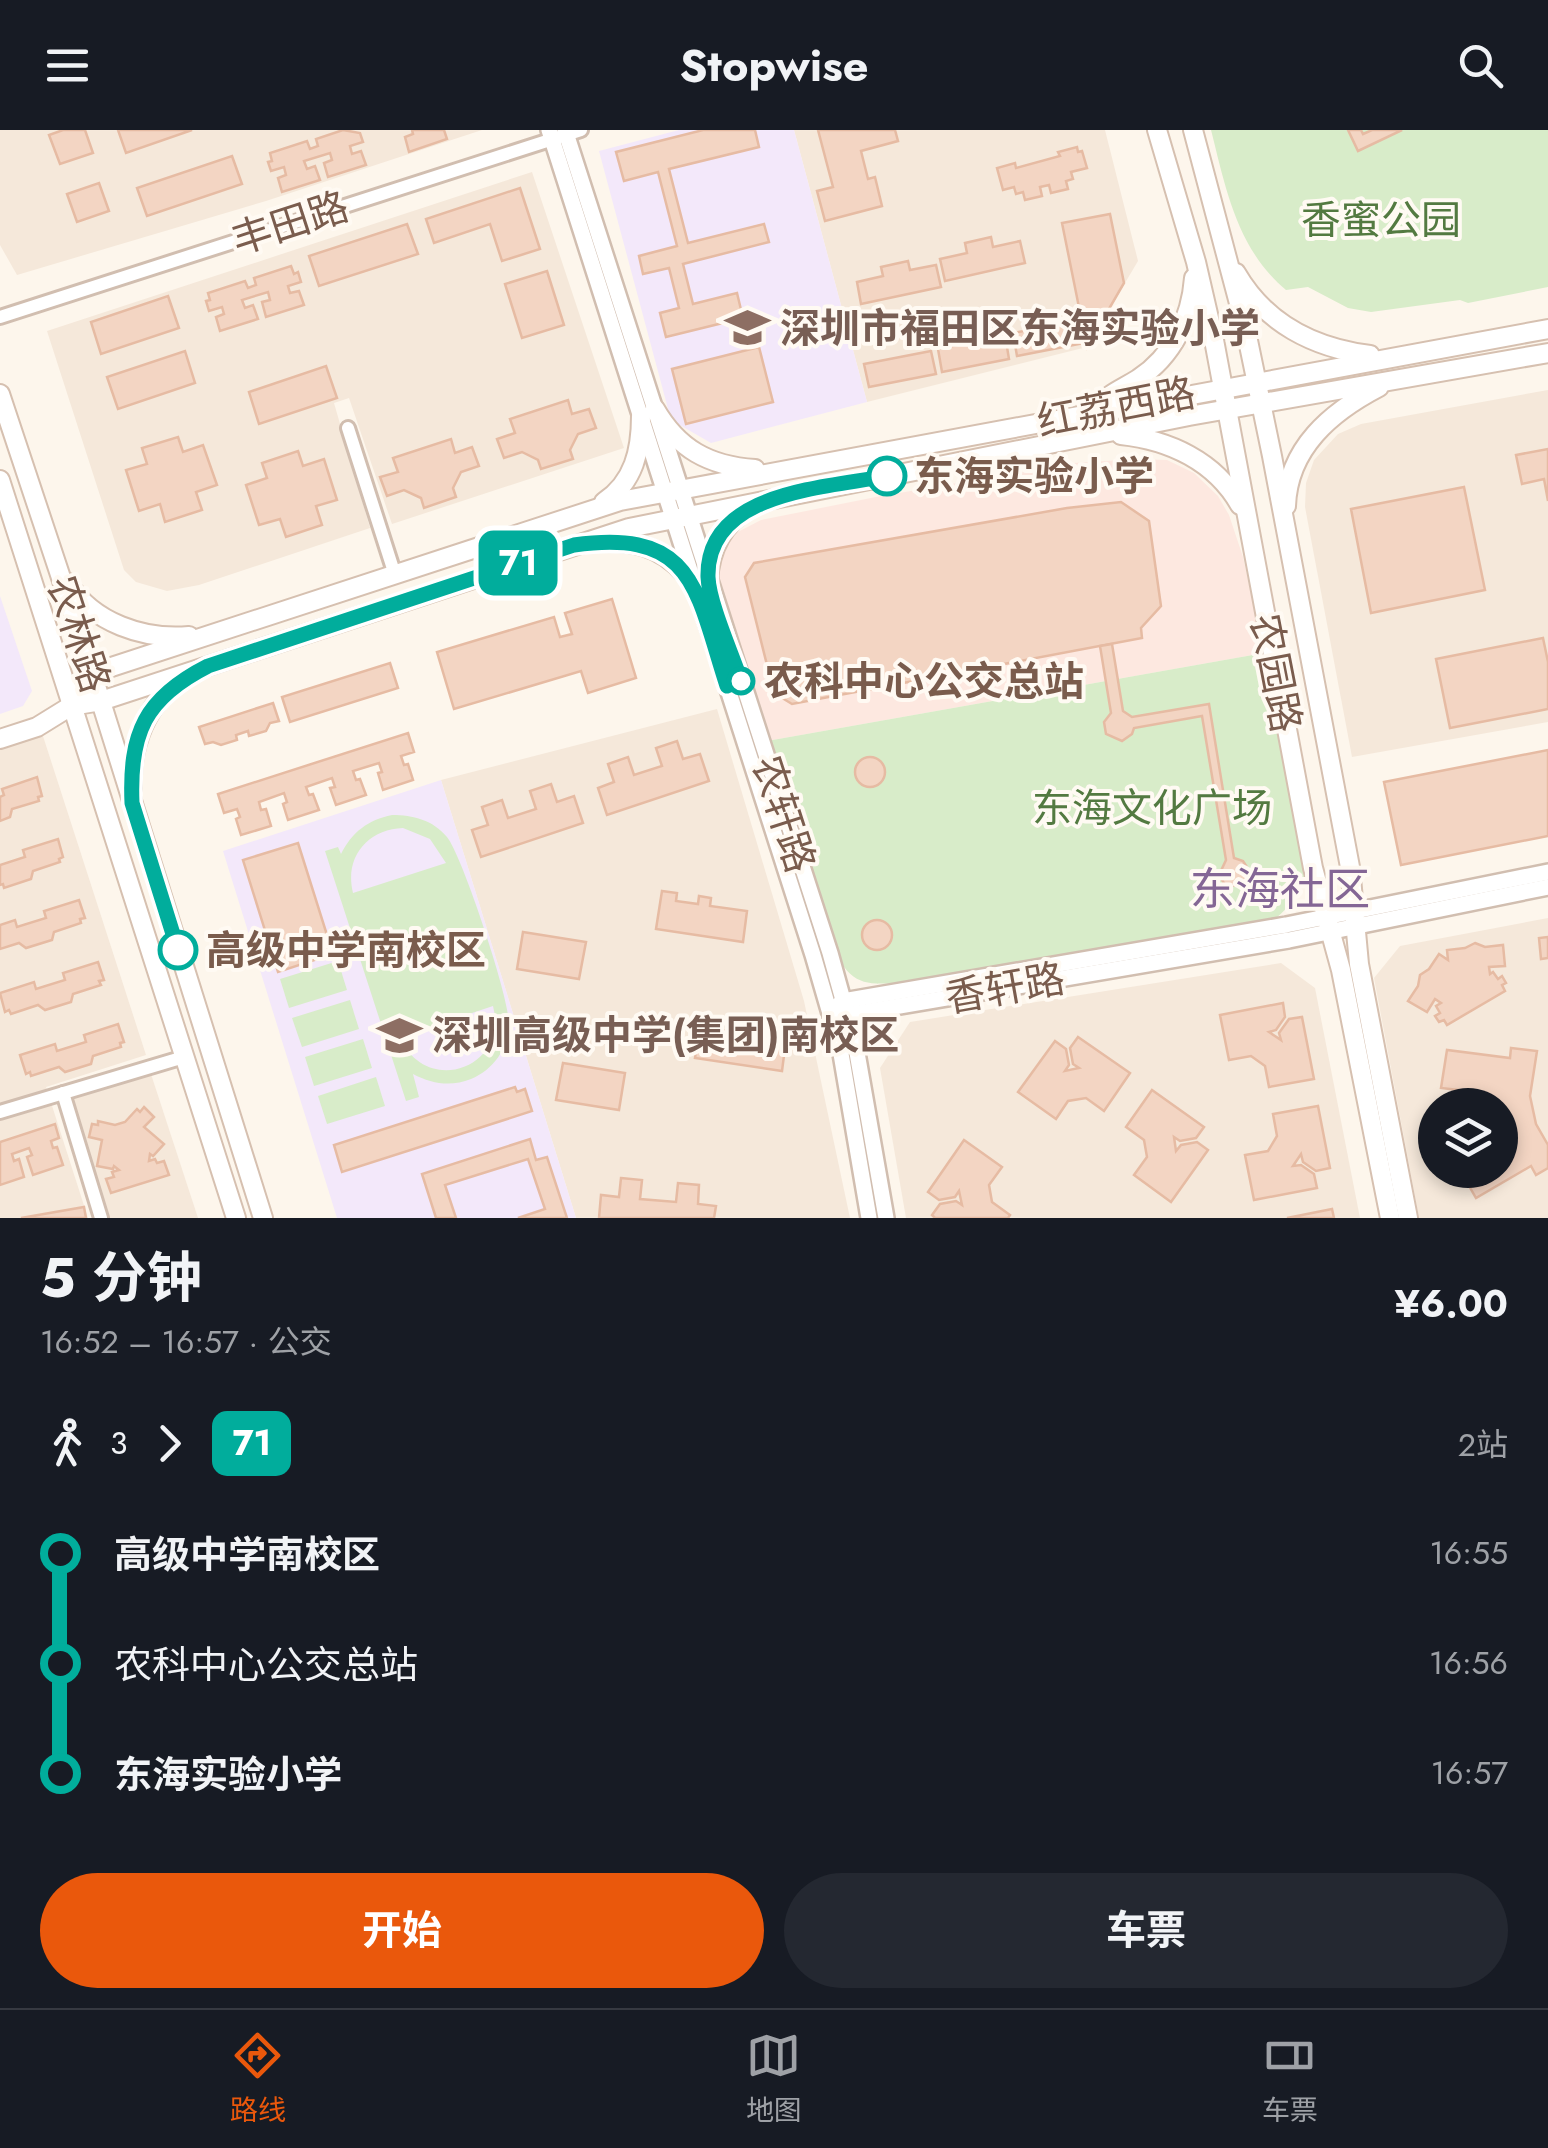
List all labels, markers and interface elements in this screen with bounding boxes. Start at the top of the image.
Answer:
text: Stopwise [679,33,869,98]
icon: menu [40,38,95,93]
icon: search [1453,38,1508,93]
street label: 丰田路 [224,177,356,269]
park label: 香蜜公园 [1301,191,1461,249]
place label: 深圳市福田区东海实验小学 [780,299,1260,357]
school or university icon: 深圳市福田区东海实验小学 [723,304,771,352]
street label: 红荔西路 [1032,363,1200,451]
place label: 东海实验小学 [914,447,1154,505]
marker: 东海实验小学 [868,457,906,495]
line badge: 71 [473,530,563,596]
text: 71 [499,538,537,588]
street label: 农林路 [33,568,125,700]
street label: 农园路 [1236,609,1316,737]
place label: 农科中心公交总站 [764,652,1084,710]
marker: 农科中心公交总站 [728,668,754,694]
street label: 农轩路 [738,748,830,880]
park label: 东海文化广场 [1032,779,1272,837]
district label: 东海社区 [1190,857,1370,922]
place label: 高级中学南校区 [206,921,486,979]
marker: 高级中学南校区 [159,931,197,969]
street label: 香轩路 [941,949,1069,1027]
place label: 深圳高级中学(集团)南校区 [432,1006,899,1064]
school or university icon: 深圳高级中学(集团)南校区 [375,1011,423,1059]
map controls [1418,1088,1518,1188]
button: layers [1418,1088,1518,1188]
text: 5 分钟 [40,1238,202,1318]
text: ¥6.00 [1395,1276,1508,1331]
text: 16:52 – 16:57 · 公交 [40,1319,332,1365]
icon: walk [40,1416,95,1471]
icon: forward [142,1416,197,1471]
text: 71 [232,1418,271,1468]
text: 3 [110,1420,127,1466]
text: 2站 [1458,1422,1508,1468]
text: 高级中学南校区 [114,1527,380,1582]
text: 16:55 [1429,1530,1508,1576]
text: 农科中心公交总站 [114,1637,418,1692]
text: 16:56 [1429,1640,1508,1686]
text: 东海实验小学 [114,1747,342,1802]
text: 16:57 [1431,1750,1508,1796]
button: 开始 [40,1873,764,1988]
button: 车票 [784,1873,1508,1988]
tab: 路线 [230,2028,286,2131]
tab: 地图 [746,2028,802,2131]
tab: 车票 [1262,2028,1318,2131]

